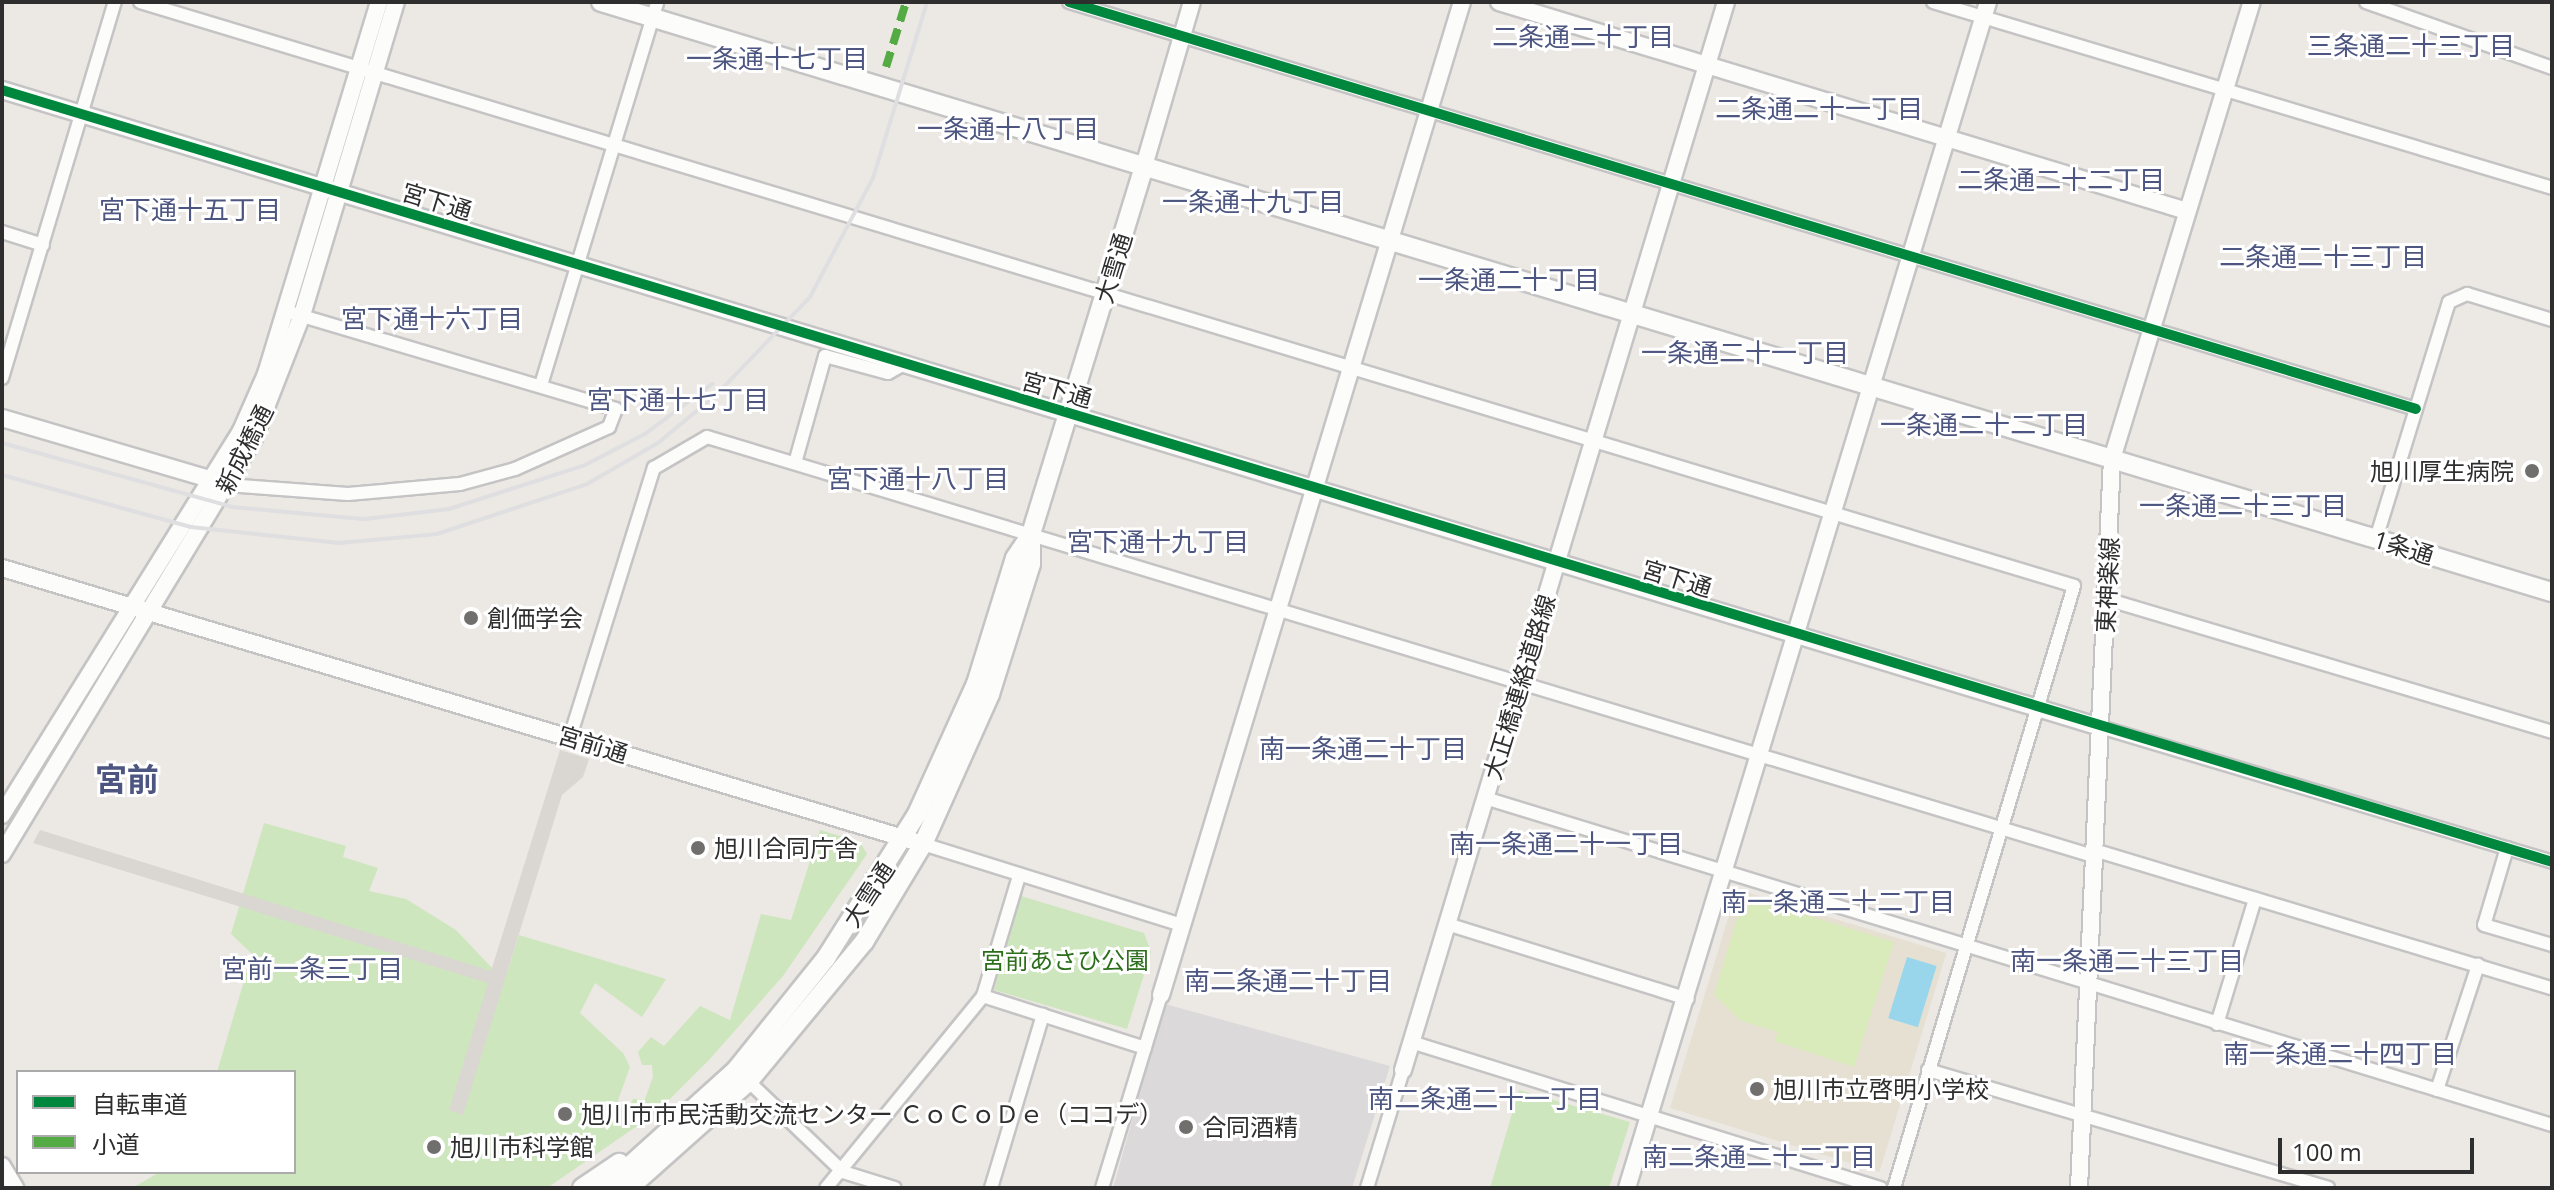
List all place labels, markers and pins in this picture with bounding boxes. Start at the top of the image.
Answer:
place label: 旭川厚生病院 [2370,457,2514,485]
marker: 旭川厚生病院 [2521,460,2543,482]
place label: 創価学会 [487,604,583,632]
marker: 創価学会 [462,609,480,627]
place label: 旭川合同庁舎 [714,834,858,862]
marker: 旭川合同庁舎 [689,839,707,857]
place label: 旭川市立啓明小学校 [1773,1075,1989,1103]
marker: 旭川市立啓明小学校 [1748,1080,1766,1098]
place label: 旭川市市民活動交流センター ＣｏＣｏＤｅ（ココデ） [581,1100,1163,1128]
marker: 旭川市市民活動交流センター ＣｏＣｏＤｅ（ココデ） [556,1105,574,1123]
place label: 合同酒精 [1202,1113,1298,1141]
marker: 合同酒精 [1177,1118,1195,1136]
place label: 旭川市科学館 [450,1133,594,1161]
marker: 旭川市科学館 [425,1138,443,1156]

